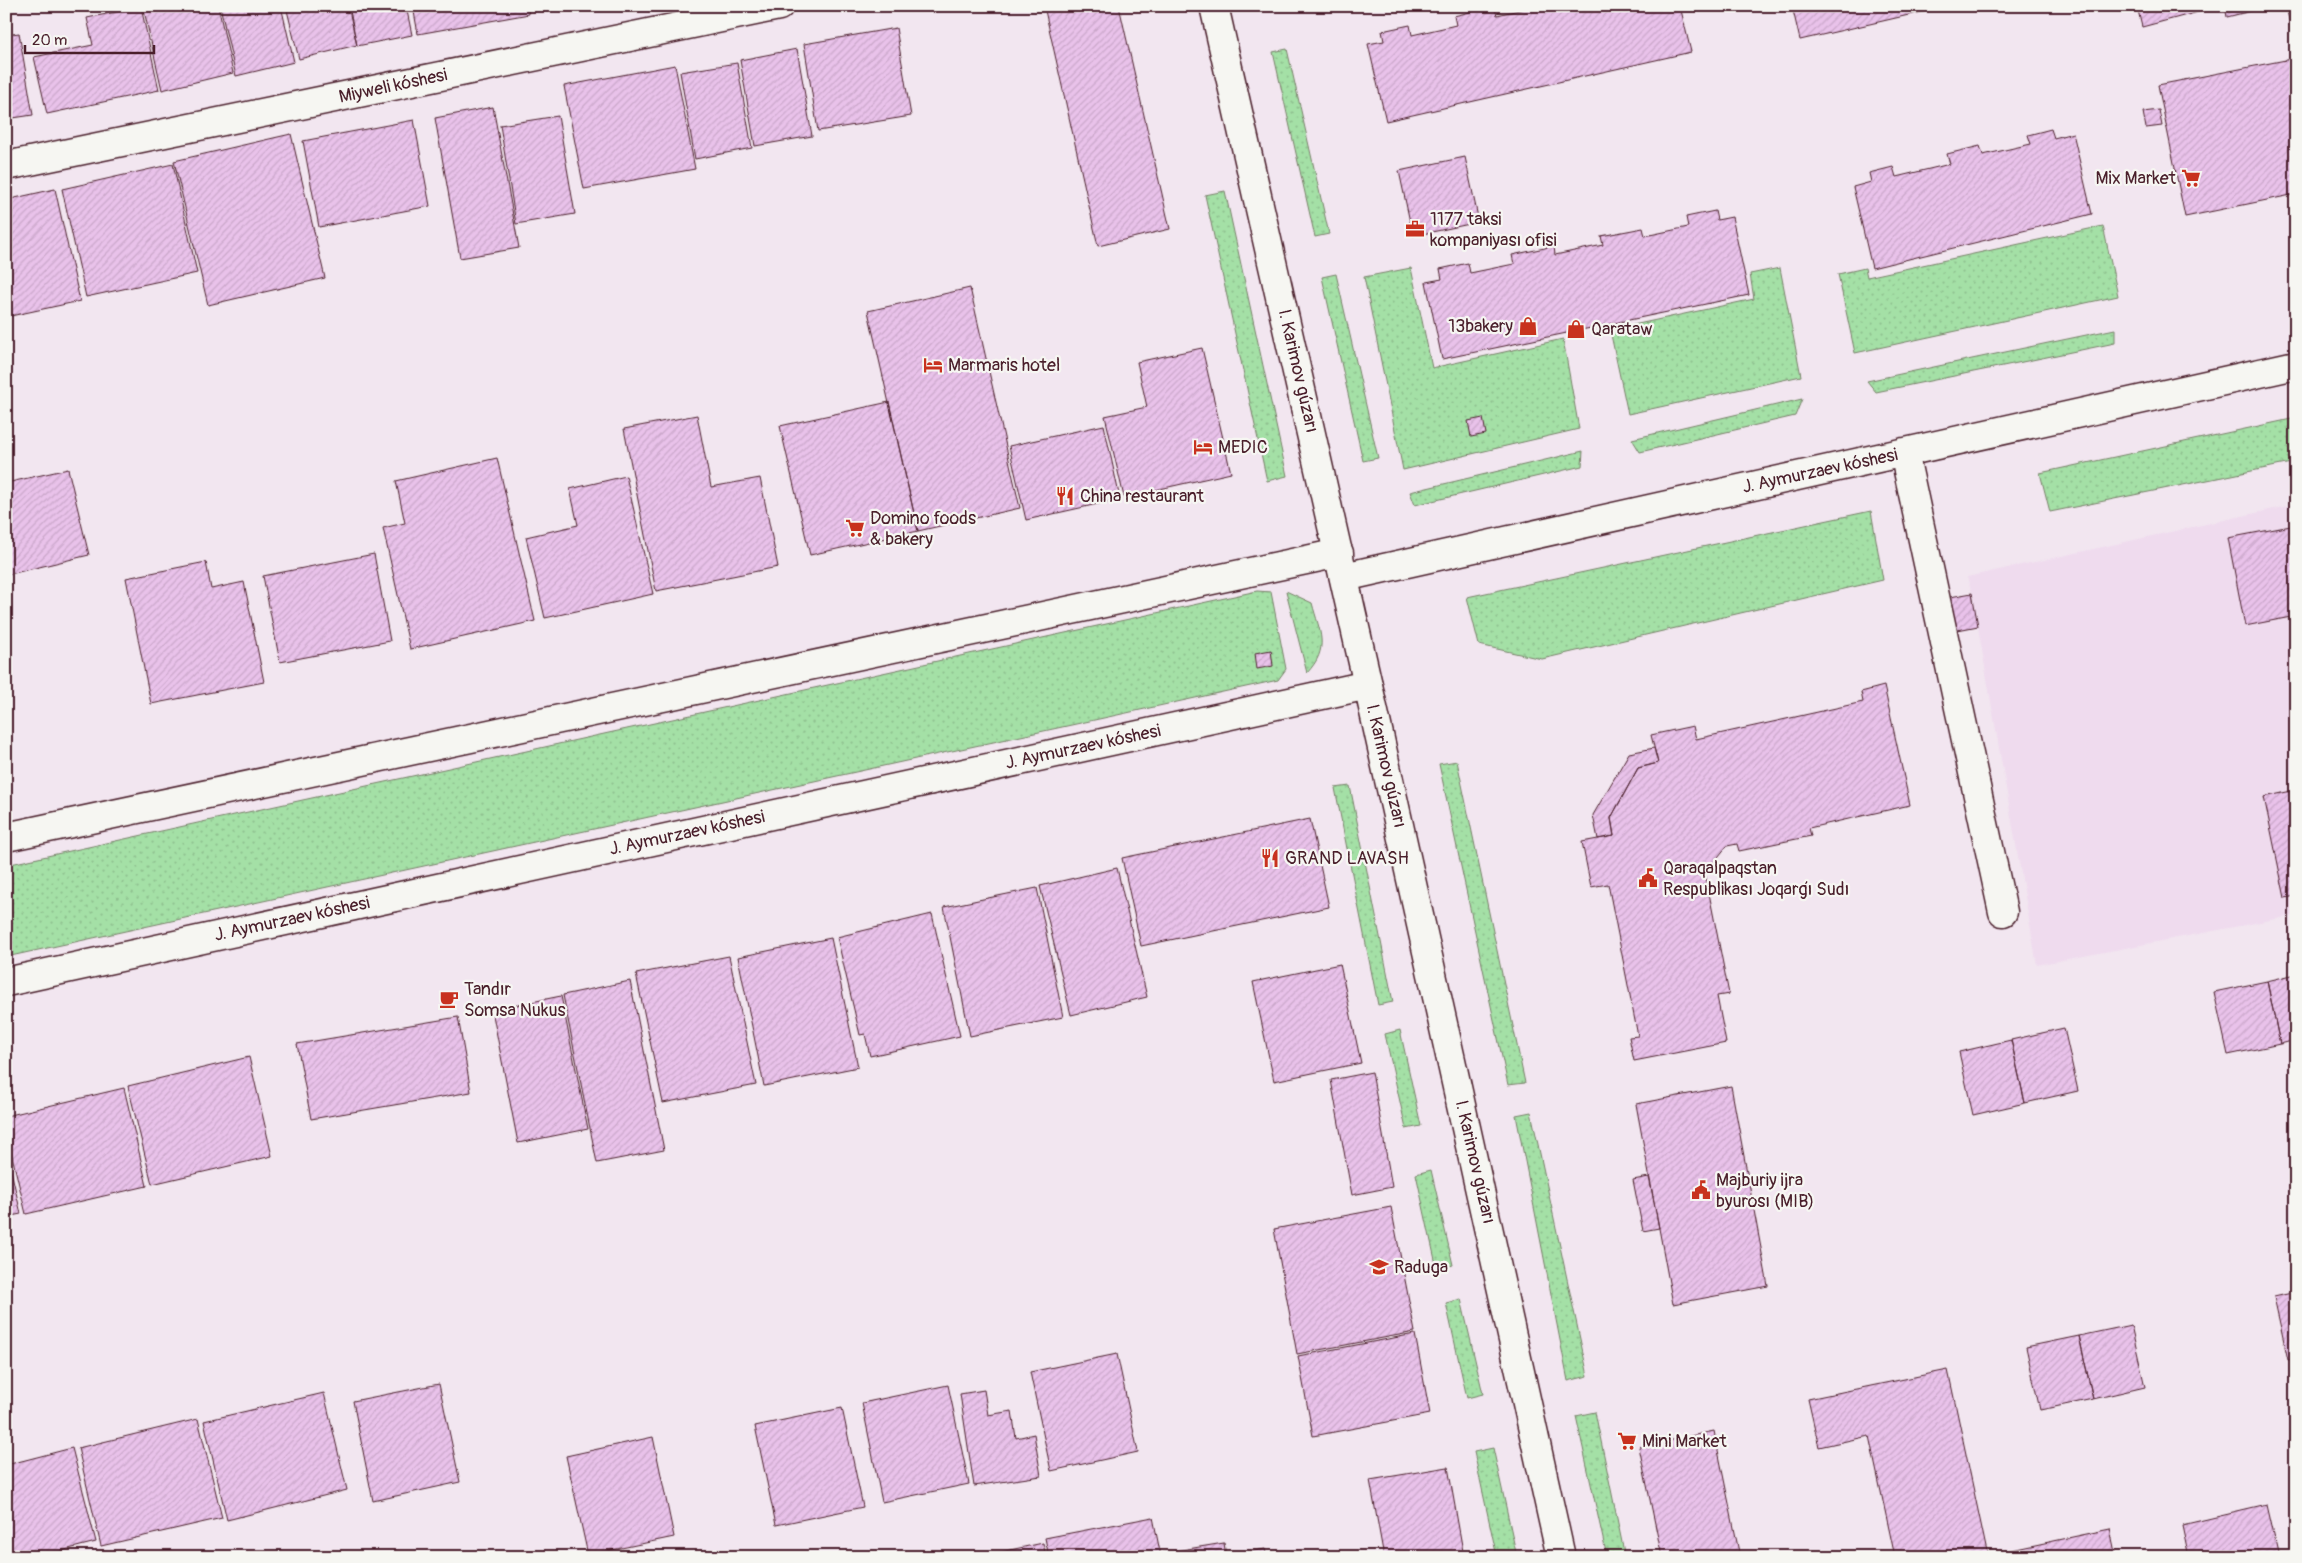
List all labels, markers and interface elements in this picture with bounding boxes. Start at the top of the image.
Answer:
scale bar [25,22,154,54]
text: 20 m [32,31,67,50]
street label: Miyweli kóshesi [337,63,449,109]
place label: Mix Market [2096,167,2177,190]
supermarket icon: Mix Market [2180,167,2202,189]
place label: 1177 taksi kompaniyası ofisi [1430,208,1557,252]
office icon: 1177 taksi kompaniyası ofisi [1404,218,1426,240]
street label: I. Karimov gúzarı [1273,307,1323,435]
place label: 13bakery [1448,315,1513,338]
shop icon: 13bakery [1517,315,1539,337]
shop icon: Qarataw [1565,318,1587,340]
place label: Qarataw [1591,318,1652,341]
hotel icon: Marmaris hotel [922,354,944,376]
place label: Marmaris hotel [948,354,1060,377]
hotel icon: MEDIC [1192,436,1214,458]
place label: MEDIC [1218,436,1268,459]
street label: J. Aymurzaev kóshesi [1740,443,1900,499]
restaurant icon: China restaurant [1054,485,1076,507]
place label: China restaurant [1080,485,1205,508]
place label: Domino foods & bakery [870,507,976,551]
supermarket icon: Domino foods & bakery [844,517,866,539]
street label: I. Karimov gúzarı [1361,702,1411,830]
street label: J. Aymurzaev kóshesi [1003,719,1163,775]
street label: J. Aymurzaev kóshesi [607,805,767,861]
restaurant icon: GRAND LAVASH [1259,847,1281,869]
place label: GRAND LAVASH [1285,847,1409,870]
place label: Qaraqalpaqstan Respublikası Joqarǵı Sudı [1663,857,1849,901]
public building icon: Qaraqalpaqstan Respublikası Joqarǵı Sudı [1637,867,1659,889]
street label: J. Aymurzaev kóshesi [212,891,372,947]
place label: Tandır Somsa Nukus [464,978,566,1022]
cafe icon: Tandır Somsa Nukus [438,988,460,1010]
street label: I. Karimov gúzarı [1450,1098,1500,1226]
place label: Majburiy ijra byurosı (MIB) [1716,1169,1814,1213]
public building icon: Majburiy ijra byurosı (MIB) [1690,1179,1712,1201]
school or university icon: Raduga [1368,1256,1390,1278]
place label: Raduga [1394,1256,1448,1279]
supermarket icon: Mini Market [1616,1430,1638,1452]
place label: Mini Market [1642,1430,1727,1453]

